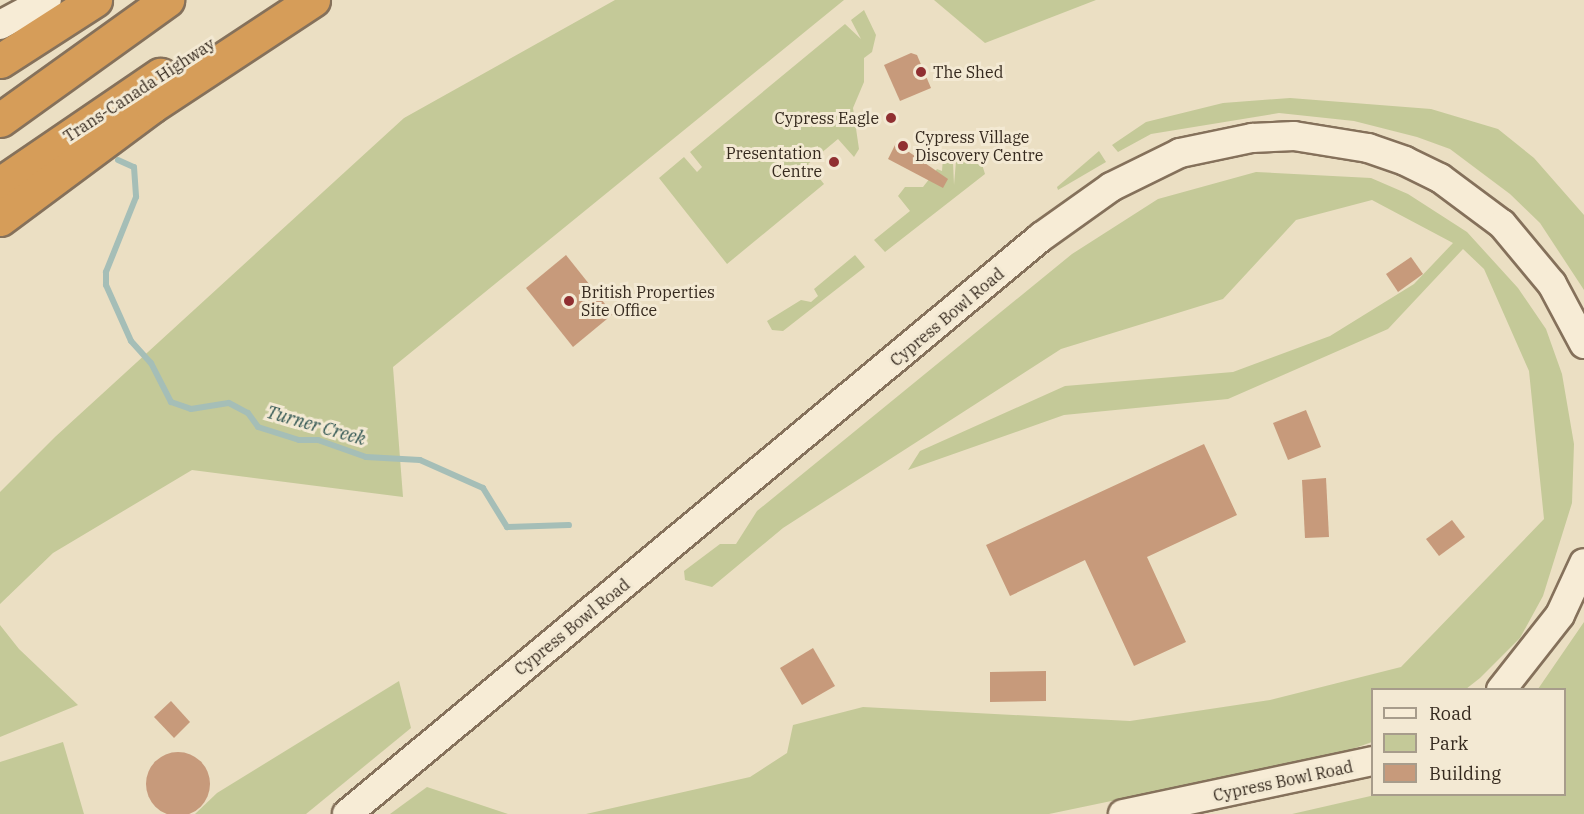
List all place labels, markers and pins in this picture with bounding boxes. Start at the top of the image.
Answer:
place label: The Shed [933,62,1004,82]
marker: The Shed [914,65,928,79]
place label: Cypress Eagle [774,108,879,128]
marker: Cypress Eagle [884,111,898,125]
place label: Cypress Village Discovery Centre [915,127,1043,165]
marker: Cypress Village Discovery Centre [896,139,910,153]
place label: Presentation Centre [726,143,822,181]
marker: Presentation Centre [827,155,841,169]
place label: British Properties Site Office [581,282,715,320]
marker: British Properties Site Office [562,294,576,308]

